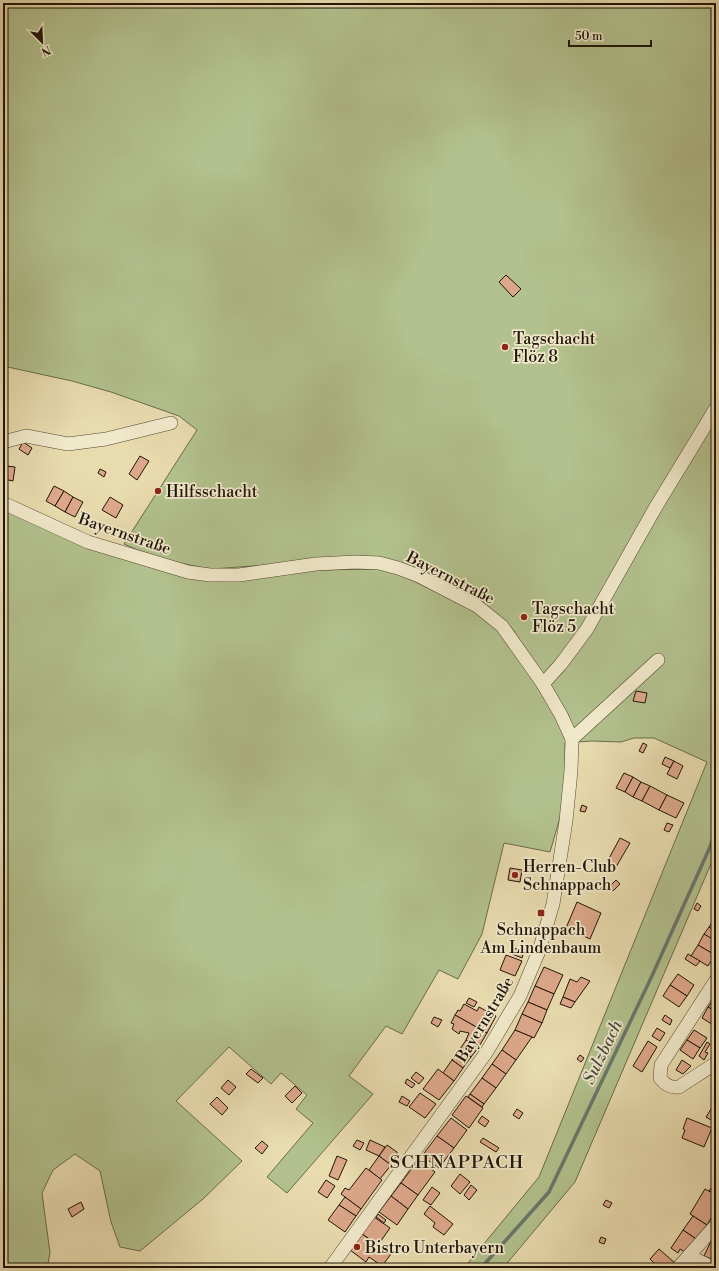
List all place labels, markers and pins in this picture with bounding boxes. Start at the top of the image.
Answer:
place label: Tagschacht Flöz 8 [513,329,596,367]
marker: Tagschacht Flöz 8 [500,342,510,352]
place label: Hilfsschacht [166,482,258,502]
marker: Hilfsschacht [153,486,163,496]
place label: Tagschacht Flöz 5 [532,599,615,637]
marker: Tagschacht Flöz 5 [519,612,529,622]
place label: Herren-Club Schnappach [523,857,616,895]
marker: Herren-Club Schnappach [510,870,520,880]
marker: Schnappach Am Lindenbaum [536,908,546,918]
place label: Schnappach Am Lindenbaum [480,920,601,958]
place label: Bistro Unterbayern [364,1238,505,1258]
marker: Bistro Unterbayern [352,1242,362,1252]

